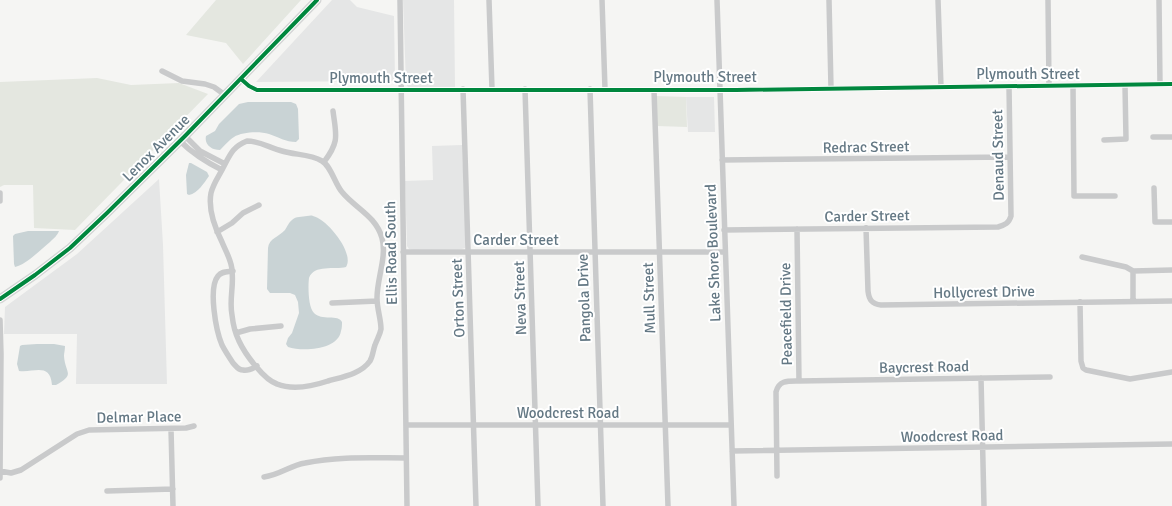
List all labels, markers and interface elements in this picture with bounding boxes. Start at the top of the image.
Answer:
street label: Plymouth Street [976,65,1080,83]
street label: Plymouth Street [653,68,757,86]
street label: Plymouth Street [329,69,433,87]
street label: Denaud Street [988,109,1008,201]
street label: Lenox Avenue [119,111,193,185]
street label: Redrac Street [823,137,909,157]
street label: Lake Shore Boulevard [702,184,724,322]
street label: Ellis Road South [381,201,401,305]
street label: Carder Street [824,206,910,226]
street label: Carder Street [473,231,559,249]
street label: Pangola Drive [573,253,595,343]
street label: Orton Street [448,258,468,338]
street label: Neva Street [510,261,530,335]
street label: Mull Street [639,262,659,334]
street label: Peacefield Drive [776,262,796,366]
street label: Hollycrest Drive [933,282,1035,302]
street label: Baycrest Road [879,357,969,377]
street label: Woodcrest Road [517,404,619,422]
street label: Delmar Place [96,407,182,427]
street label: Woodcrest Road [900,426,1004,446]

